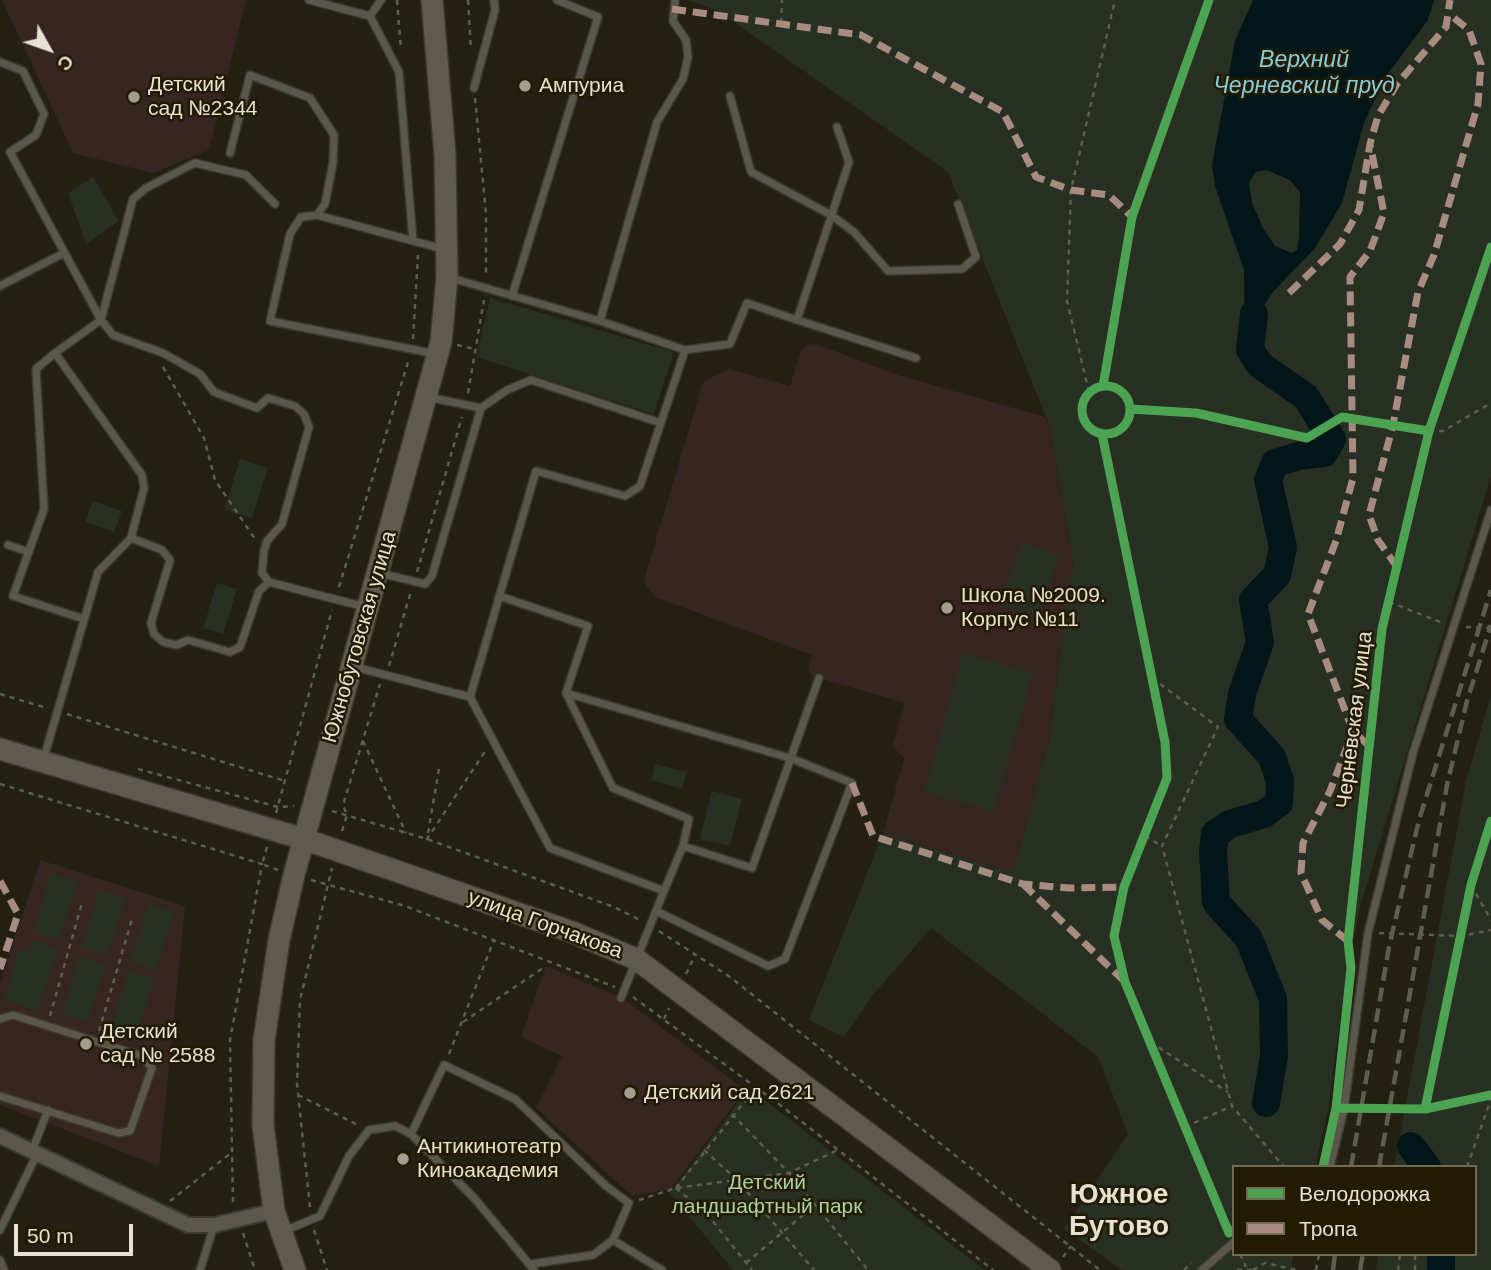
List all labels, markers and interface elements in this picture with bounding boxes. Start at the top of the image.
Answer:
north arrow [14,14,84,84]
water label: Верхний Черневский пруд [1213,47,1395,101]
text: С [53,51,78,75]
place label: Детский сад №2344 [148,72,258,122]
place label: Ампуриа [539,73,624,99]
marker: Ампуриа [517,78,533,94]
marker: Детский сад №2344 [126,89,142,105]
street label: Южнобутовская улица [318,528,402,746]
place label: Школа №2009. Корпус №11 [961,583,1106,633]
marker: Школа №2009. Корпус №11 [939,600,955,616]
street label: Черневская улица [1332,630,1378,810]
street label: улица Горчакова [464,885,626,965]
place label: Детский сад № 2588 [100,1019,215,1069]
marker: Детский сад № 2588 [78,1036,94,1052]
place label: Детский сад 2621 [644,1080,815,1106]
marker: Детский сад 2621 [622,1085,638,1101]
place label: Антикинотеатр Киноакадемия [417,1134,561,1184]
marker: Антикинотеатр Киноакадемия [395,1151,411,1167]
legend [1232,1165,1477,1256]
park label: Детский ландшафтный парк [672,1170,862,1220]
district label: Южное Бутово [1069,1178,1169,1244]
text: Велодорожка [1299,1182,1430,1205]
scale bar [18,1210,136,1254]
text: Тропа [1299,1217,1357,1240]
text: 50 m [27,1224,74,1247]

